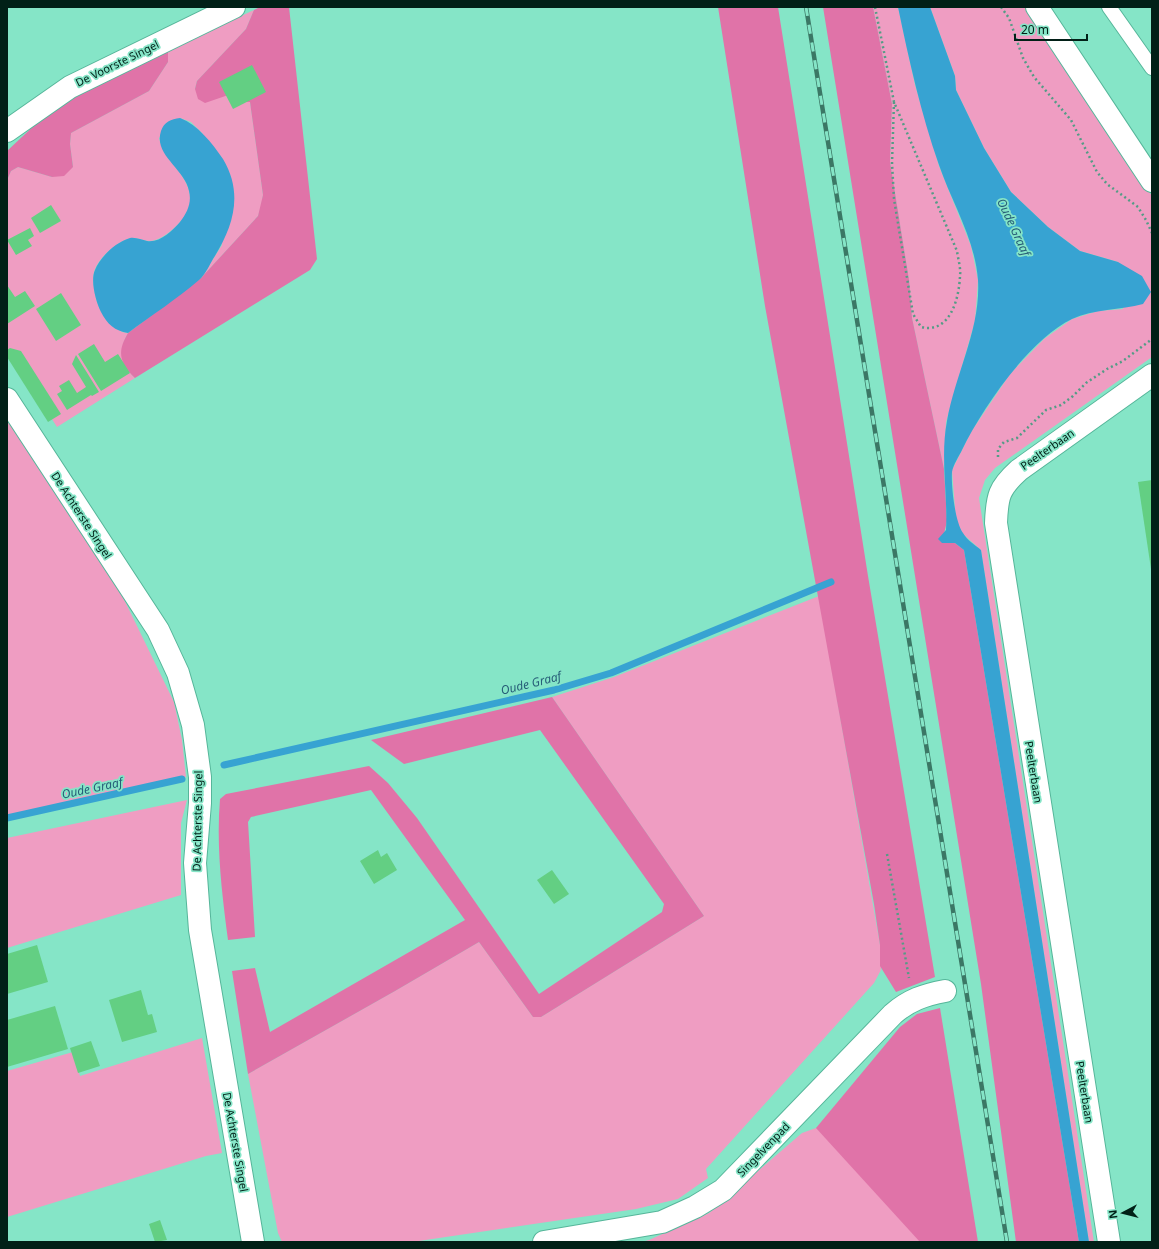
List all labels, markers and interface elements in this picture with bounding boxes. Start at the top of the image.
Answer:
scale bar [1015,16,1087,42]
text: 20 m [1021,21,1049,38]
street label: De Voorste Singel [73,36,161,90]
water label: Oude Graaf [993,195,1036,261]
street label: Peelterbaan [1017,425,1077,473]
street label: De Achterste Singel [48,469,116,561]
water label: Oude Graaf [499,667,565,699]
street label: Peelterbaan [1022,740,1046,804]
street label: De Achterste Singel [189,771,205,871]
water label: Oude Graaf [60,773,126,803]
street label: Peelterbaan [1073,1060,1097,1124]
street label: De Achterste Singel [220,1091,252,1193]
street label: Singelvenpad [733,1119,793,1179]
north arrow [1103,1193,1143,1233]
text: N [1105,1209,1121,1220]

